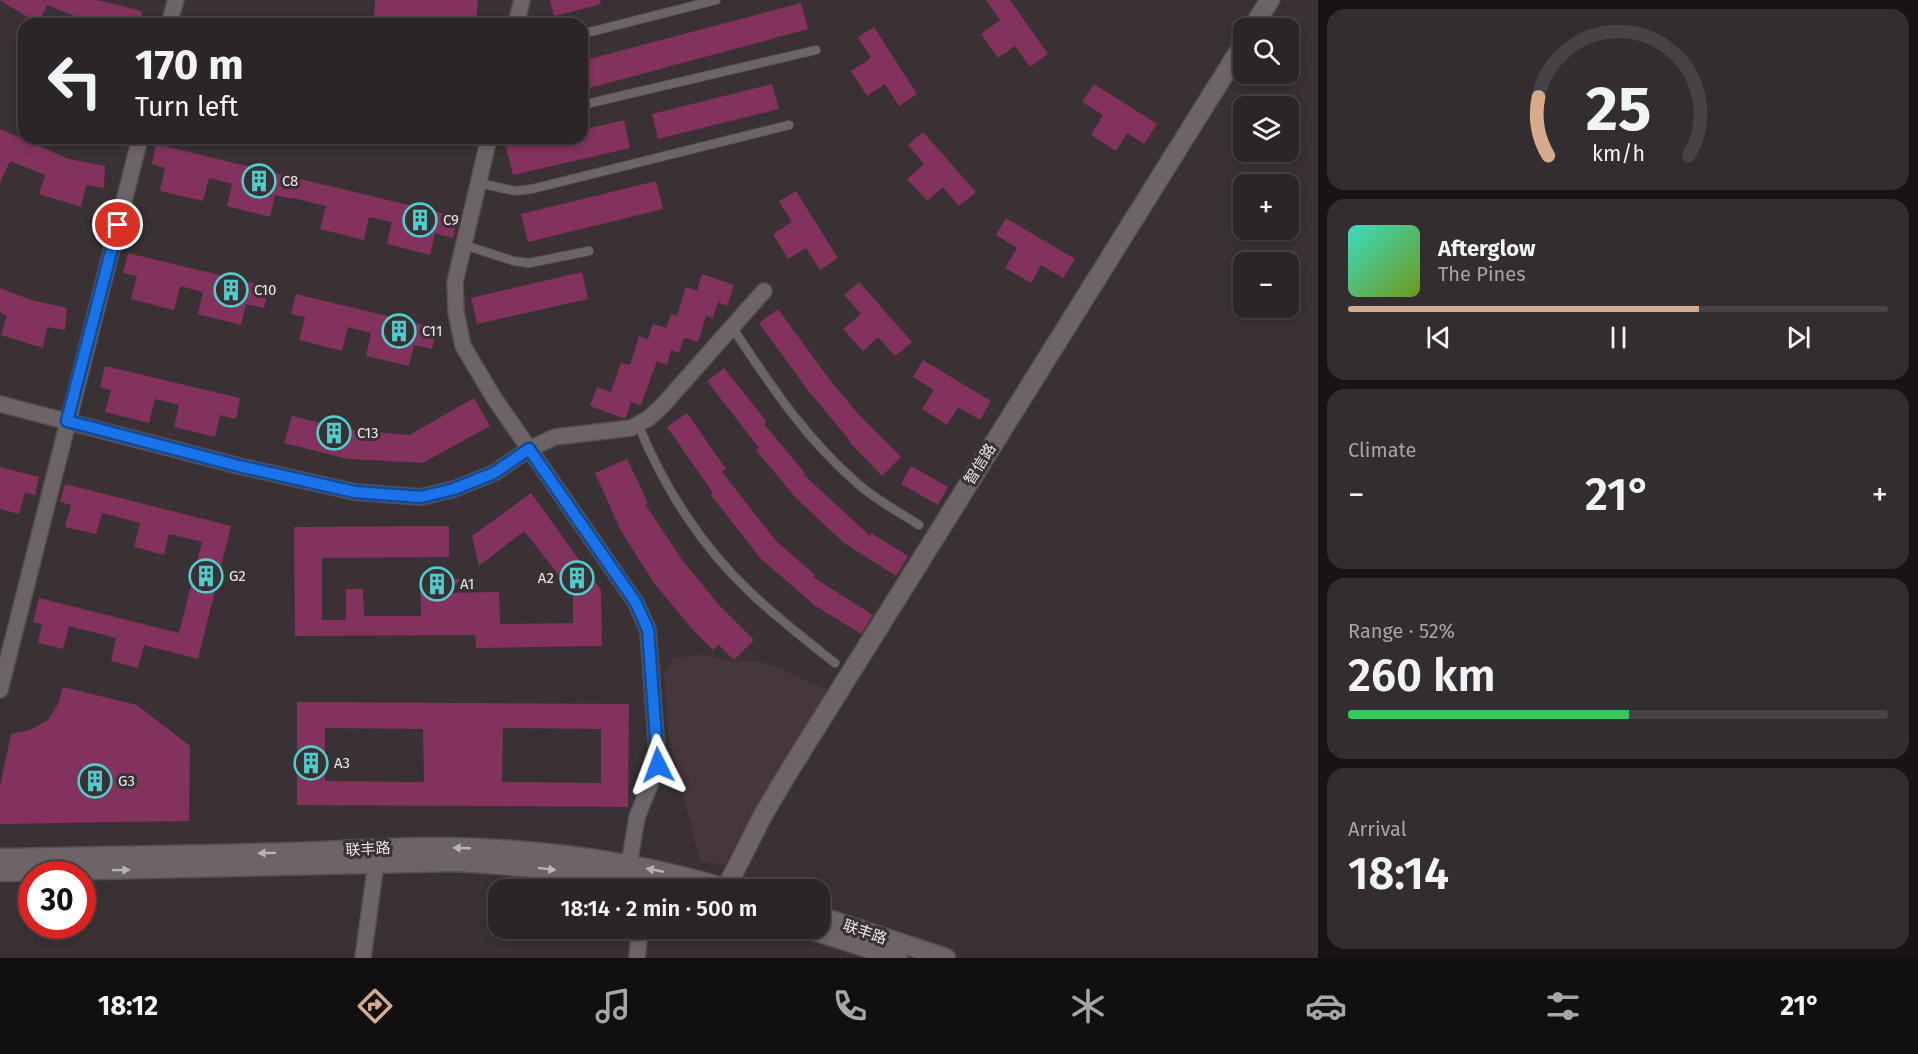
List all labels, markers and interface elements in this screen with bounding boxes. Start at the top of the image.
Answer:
map controls [1233,18,1299,318]
button: search [1233,18,1299,84]
text: 170 m [135,40,244,90]
icon: left [36,42,114,120]
text: 25 [1585,73,1651,148]
text: Turn left [135,91,238,123]
button: layers [1233,96,1299,162]
text: km/h [1591,142,1645,168]
building icon: C8 [241,163,277,199]
place label: C8 [282,172,298,190]
button: + [1233,174,1299,240]
pin [92,199,143,250]
building icon: C9 [402,202,438,238]
icon: arrive [101,208,134,241]
place label: C9 [443,211,459,229]
text: Afterglow [1438,235,1535,262]
button: − [1233,252,1299,318]
text: The Pines [1438,262,1525,286]
building icon: C10 [213,272,249,308]
place label: C10 [254,281,276,299]
building icon: C11 [381,313,417,349]
icon: previous [1422,321,1455,354]
icon: pause [1602,321,1635,354]
icon: next [1782,321,1815,354]
place label: C11 [422,322,442,340]
building icon: C13 [316,415,352,451]
place label: C13 [357,424,379,442]
text: Climate [1348,438,1416,462]
street label: 智信路 [960,440,1000,488]
text: 21° [1585,468,1651,522]
text: − [1348,475,1365,515]
text: + [1872,475,1888,515]
building icon: G2 [188,558,224,594]
building icon: A2 [559,560,595,596]
building icon: A1 [419,566,455,602]
place label: G2 [229,567,246,585]
place label: A2 [538,569,554,587]
place label: A1 [460,575,474,593]
text: Range · 52% [1348,619,1455,643]
text: 260 km [1348,649,1496,703]
position arrow [626,733,690,797]
building icon: A3 [293,745,329,781]
place label: A3 [334,754,350,772]
building icon: G3 [77,763,113,799]
place label: G3 [118,772,135,790]
text: Arrival [1348,817,1407,841]
street label: 联丰路 [345,839,391,859]
one-way arrow [452,843,471,852]
text: 18:14 [1348,847,1449,901]
one-way arrow [258,848,277,858]
speed limit sign: 30 [18,861,96,939]
one-way arrow [538,864,557,873]
one-way arrow [112,865,131,875]
one-way arrow [646,865,665,874]
text: 18:14 · 2 min · 500 m [561,895,757,922]
street label: 联丰路 [841,916,889,948]
icon: directions [354,985,396,1027]
icon: music [592,985,634,1027]
icon: phone [829,985,871,1027]
icon: climate [1067,985,1109,1027]
icon: car [1305,985,1347,1027]
icon: filters [1542,985,1584,1027]
text: 18:12 [98,990,158,1022]
text: 21° [1780,990,1820,1022]

